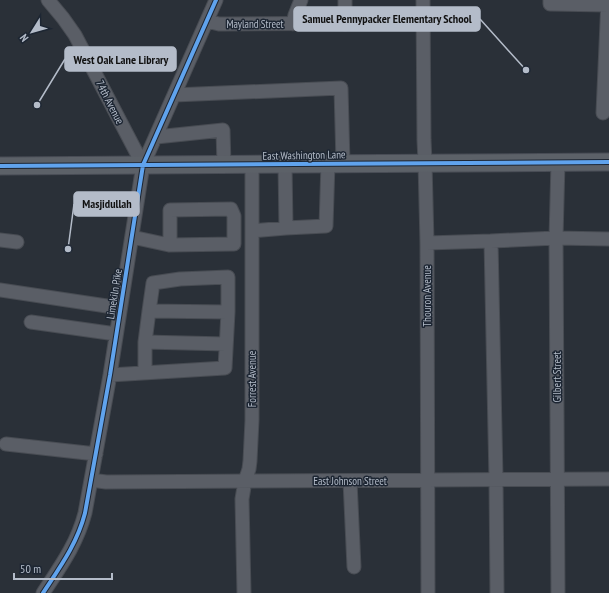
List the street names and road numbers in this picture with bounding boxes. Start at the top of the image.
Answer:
street label: Mayland Street [226,17,284,31]
street label: 74th Avenue [93,78,127,127]
street label: East Washington Lane [262,147,346,163]
street label: Thouron Avenue [420,265,434,327]
street label: Limekiln Pike [103,267,125,320]
street label: Forrest Avenue [245,350,259,407]
street label: Gilbert Street [550,351,564,403]
street label: East Johnson Street [313,474,387,488]

